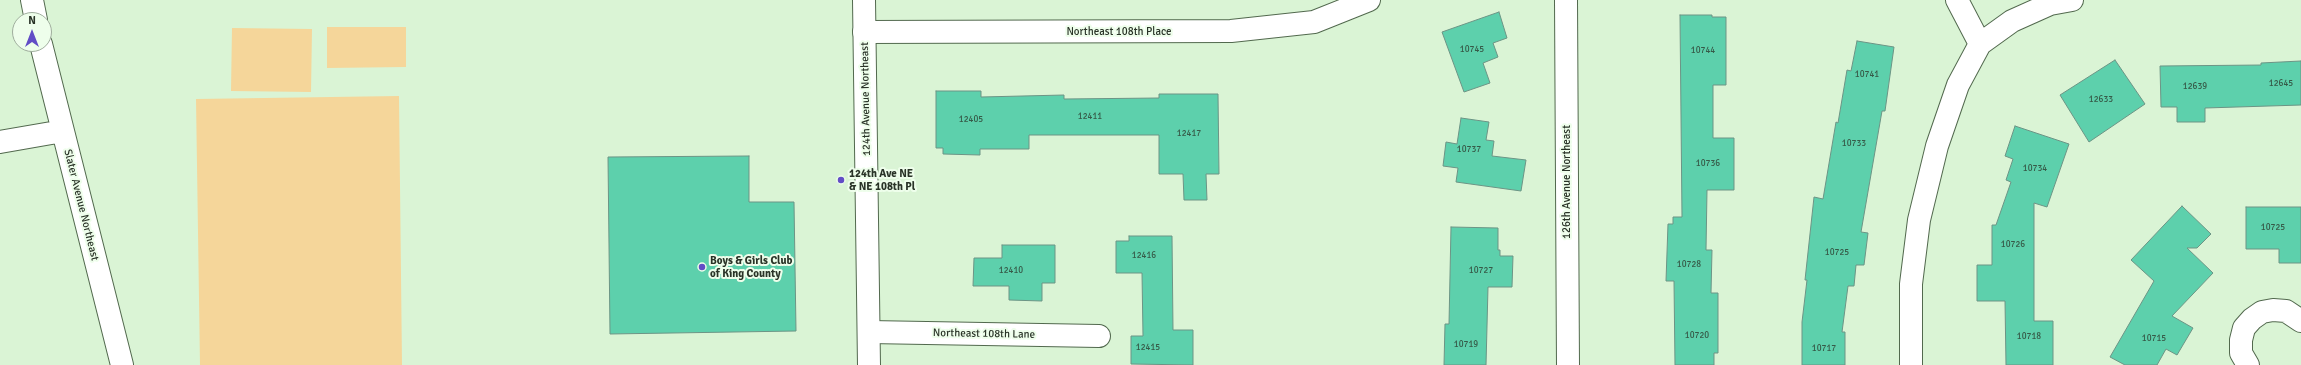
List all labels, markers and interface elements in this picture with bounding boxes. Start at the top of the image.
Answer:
north arrow [12,12,52,52]
text: N [28,14,36,27]
street label: Northeast 108th Place [1066,25,1172,39]
street label: 124th Avenue Northeast [858,42,874,156]
house number: 10745 [1460,45,1484,55]
house number: 10744 [1691,46,1715,56]
house number: 10741 [1855,70,1879,80]
house number: 12645 [2269,79,2293,89]
house number: 12639 [2183,82,2207,92]
house number: 12633 [2089,95,2113,105]
house number: 12411 [1078,112,1102,122]
house number: 12405 [959,115,983,125]
street label: 126th Avenue Northeast [1560,125,1574,239]
house number: 12417 [1177,129,1201,139]
house number: 10733 [1842,139,1866,149]
house number: 10737 [1457,145,1481,155]
street label: Slater Avenue Northeast [61,148,101,262]
house number: 10736 [1696,159,1720,169]
house number: 10734 [2023,164,2047,174]
place label: 124th Ave NE & NE 108th Pl [849,167,915,193]
marker: 124th Ave NE & NE 108th Pl [836,175,846,185]
house number: 10725 [2261,223,2285,233]
house number: 10726 [2001,240,2025,250]
house number: 10725 [1825,248,1849,258]
house number: 12416 [1132,251,1156,261]
place label: Boys & Girls Club of King County [710,254,792,280]
house number: 10728 [1677,260,1701,270]
marker: Boys & Girls Club of King County [697,262,707,272]
house number: 12410 [999,266,1023,276]
house number: 10727 [1469,266,1493,276]
street label: Northeast 108th Lane [933,327,1035,341]
house number: 10720 [1685,331,1709,341]
house number: 10718 [2017,332,2041,342]
house number: 10715 [2142,334,2166,344]
house number: 10719 [1454,340,1478,350]
house number: 12415 [1136,343,1160,353]
house number: 10717 [1812,344,1836,354]

